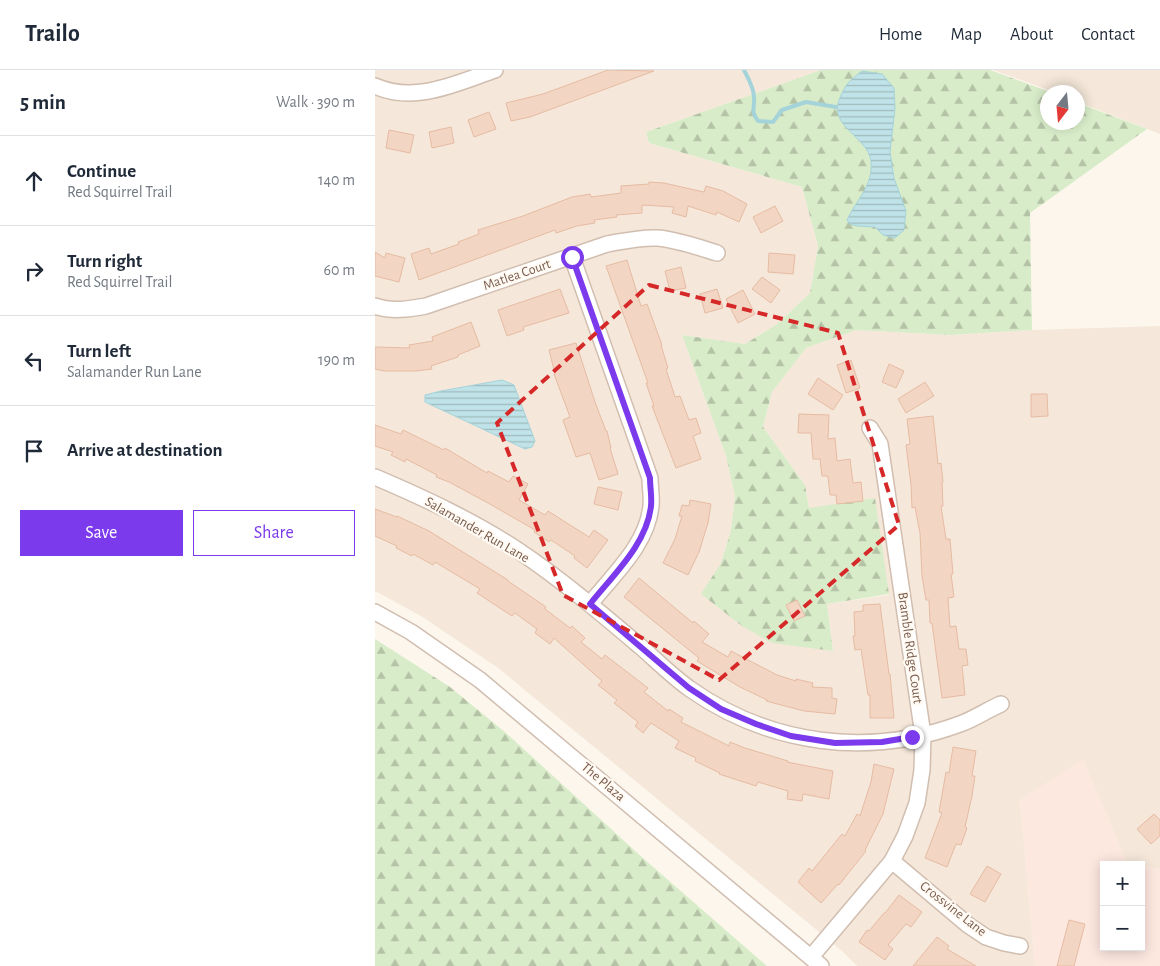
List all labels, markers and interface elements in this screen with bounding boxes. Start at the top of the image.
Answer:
text: Trailo [25,22,80,46]
text: Home [879,26,922,44]
text: Map [950,26,982,44]
text: About [1010,26,1053,44]
text: Contact [1081,26,1135,44]
north arrow [1040,85,1085,130]
text: 5 min [20,92,66,113]
text: Walk · 390 m [276,94,355,110]
text: Continue [67,162,136,181]
icon: ahead [20,167,48,195]
text: 140 m [318,172,355,188]
text: Red Squirrel Trail [67,184,172,200]
route start [561,246,584,269]
text: Turn right [67,252,142,271]
icon: right [20,257,48,285]
street label: Matlea Court [481,257,553,293]
text: 60 m [324,262,355,278]
text: Red Squirrel Trail [67,274,172,290]
text: Turn left [67,342,131,361]
icon: left [20,347,48,375]
text: 190 m [318,352,355,368]
text: Salamander Run Lane [67,364,202,380]
icon: arrive [20,437,48,465]
text: Arrive at destination [67,441,223,460]
street label: Salamander Run Lane [423,495,531,565]
button: Save [20,510,183,556]
button: Share [193,510,355,556]
street label: Bramble Ridge Court [895,591,925,705]
route end [901,726,924,749]
street label: The Plaza [578,760,628,804]
map controls [1100,861,1145,951]
button: + [1100,861,1145,906]
street label: Crossvine Lane [917,879,989,939]
button: − [1100,906,1145,951]

